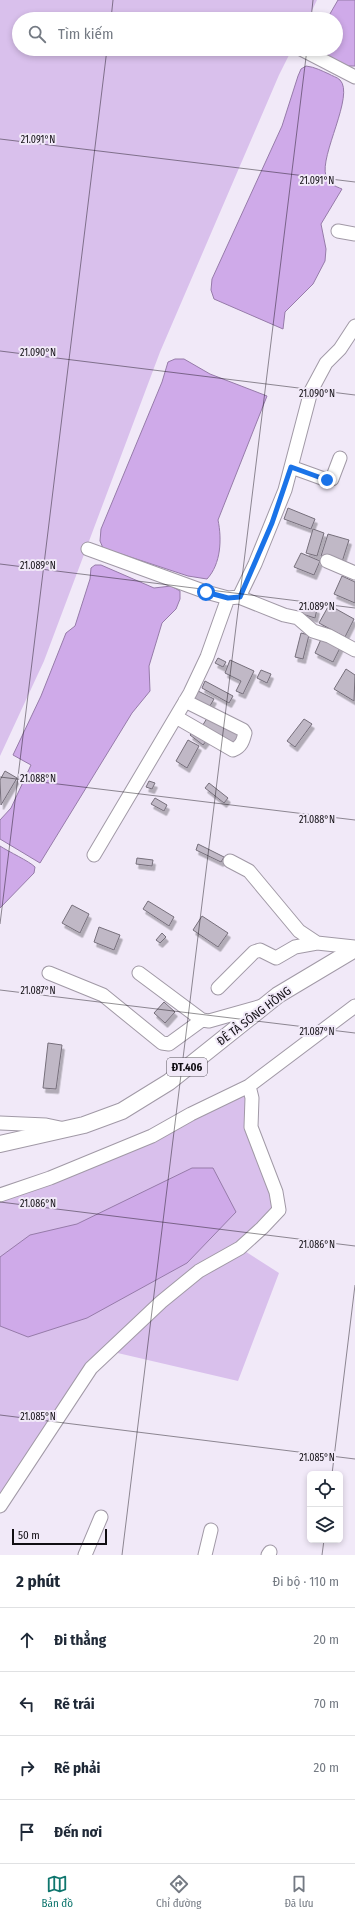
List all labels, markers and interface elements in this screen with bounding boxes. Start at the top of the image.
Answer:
search box [12,12,343,56]
icon: search [26,23,48,45]
text: Tìm kiếm [58,25,114,43]
text: 21.091°N [21,134,55,146]
text: 21.091°N [300,175,334,187]
text: 21.090°N [20,347,56,359]
text: 21.090°N [299,388,335,400]
route end [318,471,336,489]
text: 21.089°N [20,560,56,572]
route start [197,583,215,601]
text: 21.089°N [299,601,335,613]
text: 21.088°N [20,773,56,785]
text: 21.088°N [299,814,335,826]
street label: ĐÊ TẢ SÔNG HỒNG [212,981,294,1048]
text: 21.087°N [20,985,56,997]
text: 21.087°N [299,1026,335,1038]
road number: ĐT.406 [167,1058,207,1076]
text: 21.086°N [20,1198,56,1210]
text: 21.086°N [299,1239,335,1251]
text: 21.085°N [20,1411,56,1423]
text: 21.085°N [299,1452,335,1464]
map controls [307,1471,343,1543]
button: locate [307,1471,343,1507]
button: layers [307,1507,343,1543]
scale bar [12,1527,107,1546]
text: 50 m [18,1529,40,1542]
text: 2 phút [16,1571,60,1592]
text: Đi bộ · 110 m [273,1574,339,1589]
icon: ahead [16,1629,38,1651]
text: Đi thẳng [54,1631,106,1649]
text: 20 m [313,1632,339,1647]
icon: left [16,1693,38,1715]
text: Rẽ trái [54,1695,95,1713]
text: 70 m [314,1696,339,1711]
icon: right [16,1757,38,1779]
text: Rẽ phải [54,1759,100,1777]
text: 20 m [313,1760,339,1775]
icon: arrive [16,1821,38,1843]
text: Đến nơi [54,1823,102,1841]
tab: Bản đồ [42,1873,73,1910]
tab: Chỉ đường [156,1873,201,1910]
tab: Đã lưu [284,1873,314,1910]

